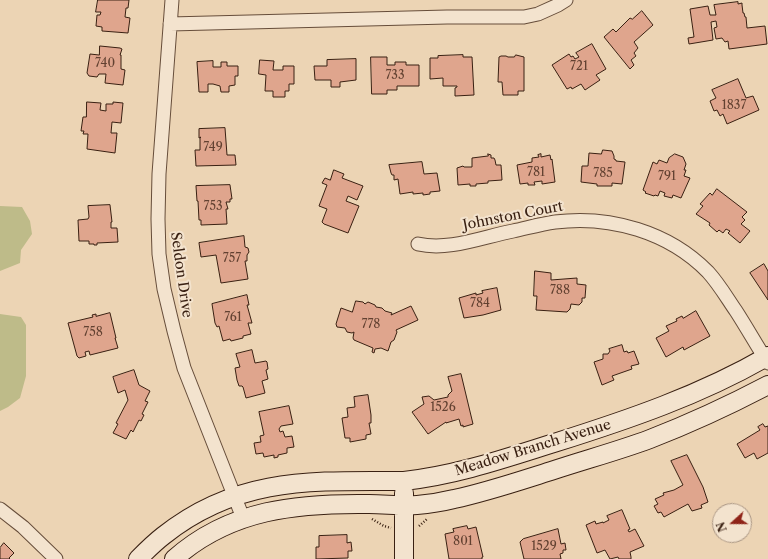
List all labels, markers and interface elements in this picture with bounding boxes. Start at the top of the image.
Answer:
house number: 740 [95,57,115,71]
house number: 721 [570,60,588,74]
house number: 733 [385,69,405,83]
house number: 1837 [722,99,746,113]
house number: 749 [203,141,223,155]
house number: 781 [527,166,545,180]
house number: 785 [593,167,613,181]
house number: 791 [658,170,676,184]
street label: Johnston Court [461,198,565,234]
house number: 753 [203,200,223,214]
street label: Seldon Drive [167,231,195,319]
house number: 757 [223,252,241,266]
house number: 788 [550,284,570,298]
house number: 784 [470,297,490,311]
house number: 761 [224,311,242,325]
house number: 778 [362,318,380,332]
house number: 758 [83,326,103,340]
house number: 1526 [430,401,456,415]
street label: Meadow Branch Avenue [453,416,613,480]
north arrow [712,503,752,543]
text: N [713,520,730,534]
house number: 801 [453,535,473,549]
house number: 1529 [531,540,557,554]

